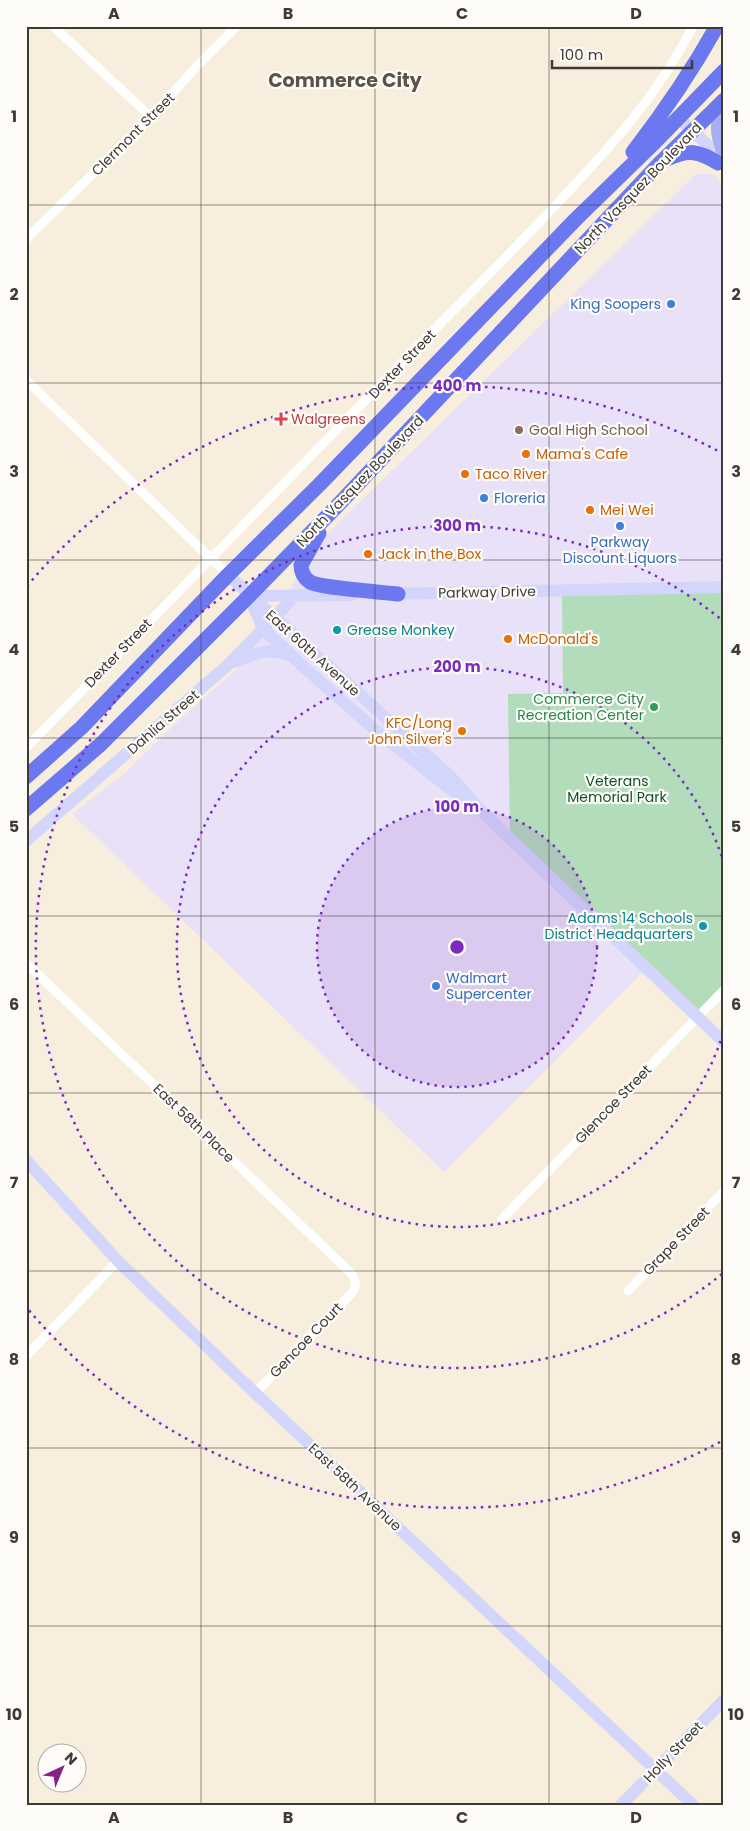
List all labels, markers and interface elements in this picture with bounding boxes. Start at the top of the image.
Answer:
text: A [108,2,120,25]
text: B [283,2,293,25]
text: C [456,2,468,25]
text: D [630,2,642,25]
scale bar [552,38,692,70]
text: 100 m [560,44,603,65]
district label: Commerce City [268,67,423,94]
street label: Clermont Street [87,88,179,180]
text: 1 [11,105,17,128]
text: 1 [733,105,739,128]
street label: North Vasquez Boulevard [570,118,706,258]
text: 2 [9,283,19,306]
text: 2 [731,283,741,306]
place label: King Soopers [570,294,661,314]
marker: King Soopers [665,298,677,310]
street label: Dexter Street [364,325,440,403]
text: 400 m [433,375,482,396]
place label: Walgreens [291,409,366,429]
street label: North Vasquez Boulevard [292,411,428,551]
marker: Walgreens [275,413,287,425]
place label: Goal High School [529,420,648,440]
marker: Goal High School [513,424,525,436]
place label: Mama's Cafe [536,444,629,464]
marker: Mama's Cafe [520,448,532,460]
text: 3 [9,460,19,483]
text: 3 [731,460,741,483]
place label: Taco River [475,464,547,484]
marker: Taco River [459,468,471,480]
place label: Floreria [494,488,546,508]
marker: Floreria [478,492,490,504]
place label: Mei Wei [600,500,654,520]
marker: Mei Wei [584,504,596,516]
text: 300 m [433,515,481,536]
marker: Parkway Discount Liquors [614,520,626,532]
place label: Parkway Discount Liquors [563,532,677,568]
place label: Jack in the Box [378,544,481,564]
marker: Jack in the Box [362,548,374,560]
street label: Parkway Drive [438,581,536,603]
street label: East 60th Avenue [261,605,365,701]
street label: Dexter Street [80,614,156,692]
place label: Grease Monkey [347,620,455,640]
marker: Grease Monkey [331,624,343,636]
place label: McDonald's [518,629,598,649]
marker: McDonald's [502,633,514,645]
text: 4 [9,638,20,661]
text: 4 [731,638,742,661]
text: 200 m [433,656,481,677]
street label: Dahlia Street [123,685,203,759]
place label: Commerce City Recreation Center [517,689,644,725]
marker: Commerce City Recreation Center [648,701,660,713]
place label: KFC/Long John Silver's [368,713,452,749]
marker: KFC/Long John Silver's [456,725,468,737]
park label: Veterans Memorial Park [567,771,667,807]
text: 100 m [435,796,479,817]
text: 5 [9,815,19,838]
text: 5 [731,815,741,838]
place label: Adams 14 Schools District Headquarters [545,908,693,944]
marker: Adams 14 Schools District Headquarters [697,920,709,932]
centre of rings [448,938,466,956]
place label: Walmart Supercenter [446,968,532,1004]
marker: Walmart Supercenter [430,980,442,992]
text: 6 [9,993,19,1016]
text: 6 [731,993,741,1016]
street label: Glencoe Street [570,1060,656,1148]
street label: East 58th Place [149,1079,239,1167]
text: 7 [10,1171,19,1194]
text: 7 [732,1171,741,1194]
street label: Grape Street [638,1202,714,1280]
street label: Gencoe Court [265,1298,347,1382]
text: 8 [9,1348,19,1371]
text: 8 [731,1348,741,1371]
street label: East 58th Avenue [304,1439,406,1536]
text: 9 [9,1526,19,1549]
text: 9 [731,1526,741,1549]
text: 10 [6,1703,22,1726]
text: 10 [728,1703,744,1726]
street label: Holly Street [639,1717,707,1787]
north arrow [38,1744,88,1794]
text: N [60,1748,82,1769]
text: A [108,1806,120,1829]
text: B [283,1806,293,1829]
text: C [456,1806,468,1829]
text: D [630,1806,642,1829]

